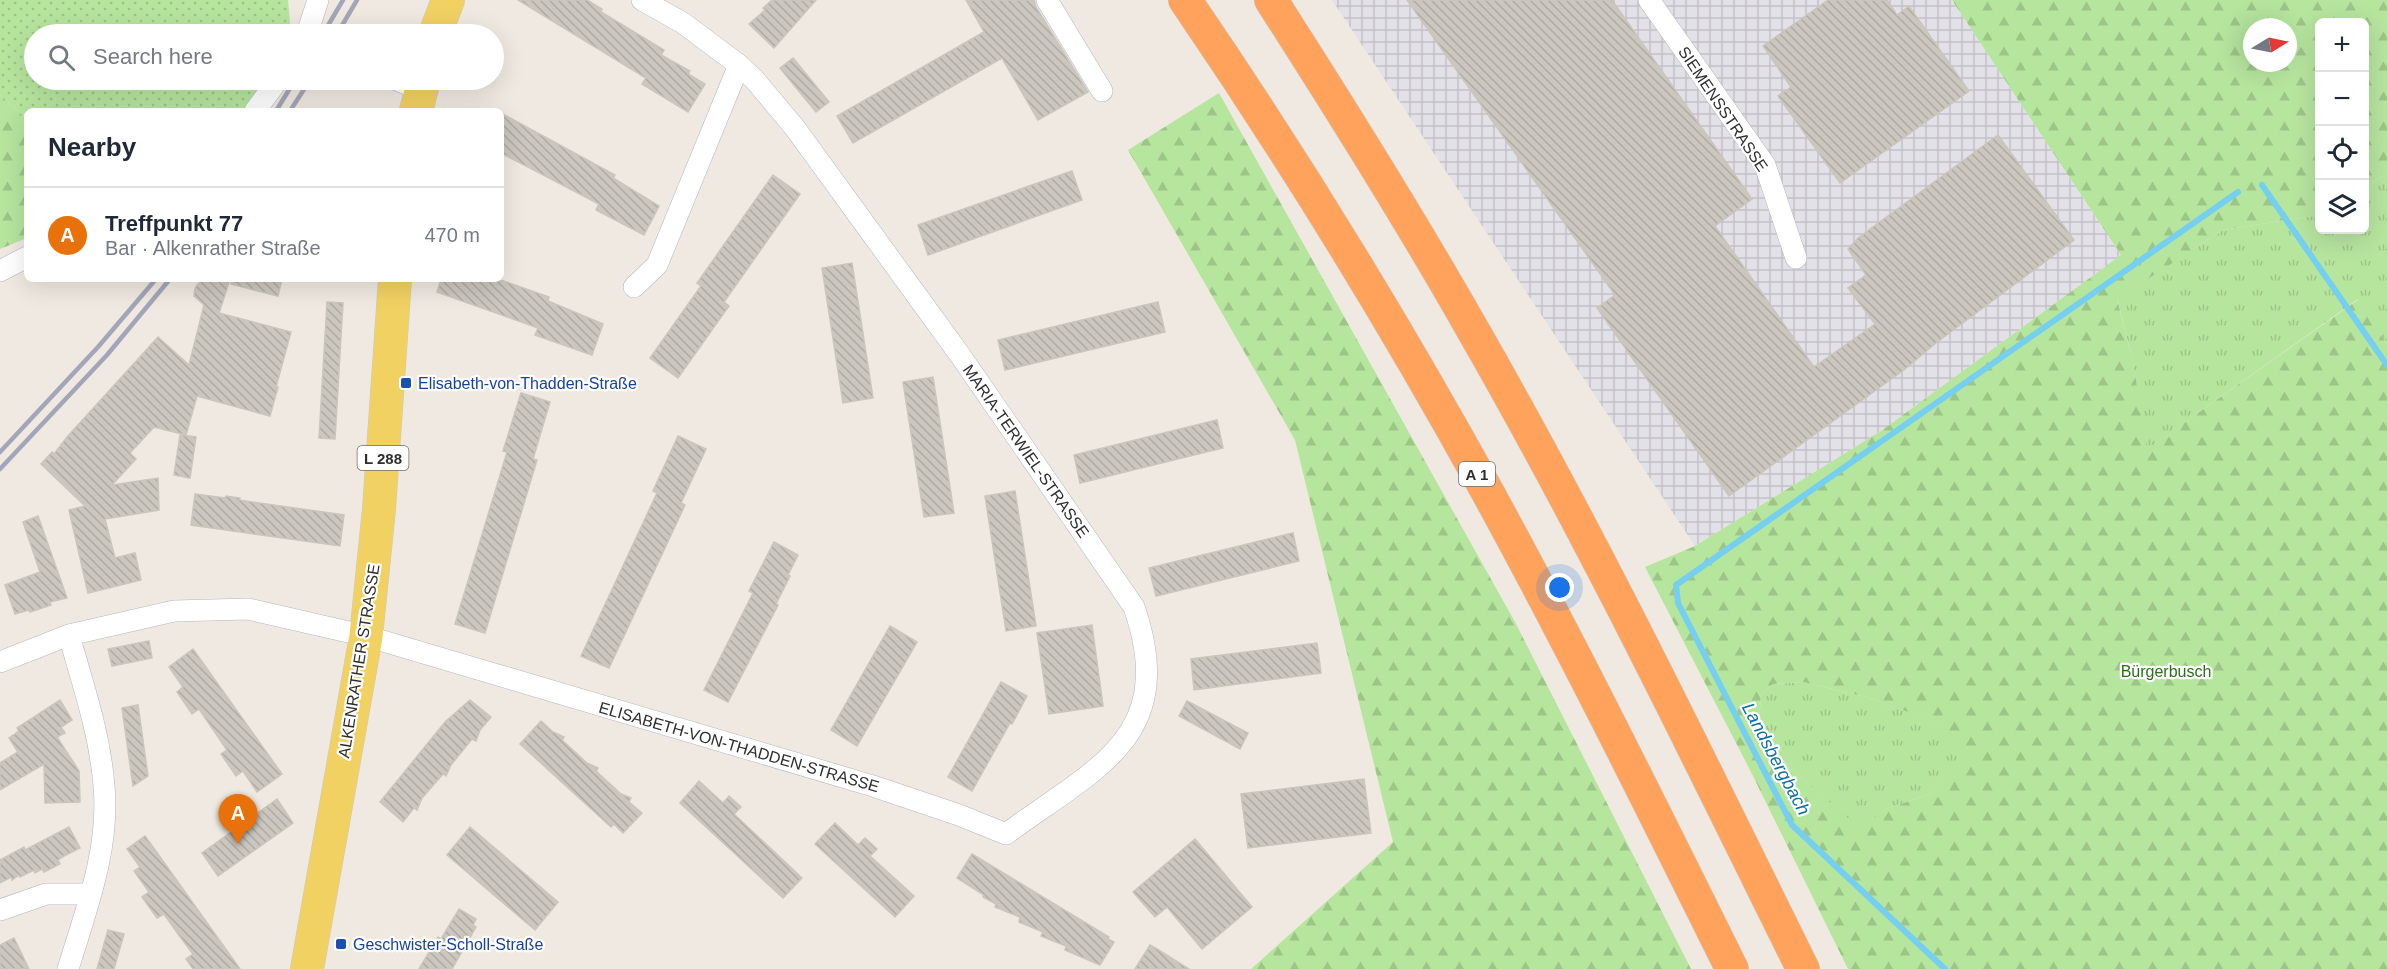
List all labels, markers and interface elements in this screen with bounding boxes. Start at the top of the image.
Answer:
north arrow [2243,18,2297,72]
map controls [2315,18,2369,234]
button: + [2315,18,2369,72]
search box [24,24,504,90]
icon: search [45,41,78,74]
street label: SIEMENSSTRASSE [1675,43,1771,175]
text: Search here [93,44,213,69]
button: − [2315,72,2369,126]
button: locate [2315,126,2369,180]
text: Nearby [48,132,136,162]
button: layers [2315,180,2369,234]
text: Treffpunkt 77 [105,211,243,236]
text: A [60,224,75,246]
text: 470 m [424,224,480,246]
text: Bar · Alkenrather Straße [105,237,321,259]
street label: MARIA-TERWIEL-STRASSE [960,361,1092,541]
place label: Elisabeth-von-Thadden-Straße [418,375,637,392]
marker: Elisabeth-von-Thadden-Straße [399,376,413,390]
road number: L 288 [358,446,409,470]
road number: A 1 [1459,462,1495,486]
street label: ALKENRATHER STRASSE [335,563,383,759]
your location [1545,573,1574,602]
park label: Bürgerbusch [2121,663,2211,680]
street label: ELISABETH-VON-THADDEN-STRASSE [597,699,881,795]
water label: Landsbergbach [1738,700,1814,818]
pin: A [218,794,258,844]
place label: Geschwister-Scholl-Straße [353,936,543,953]
marker: Geschwister-Scholl-Straße [334,937,348,951]

